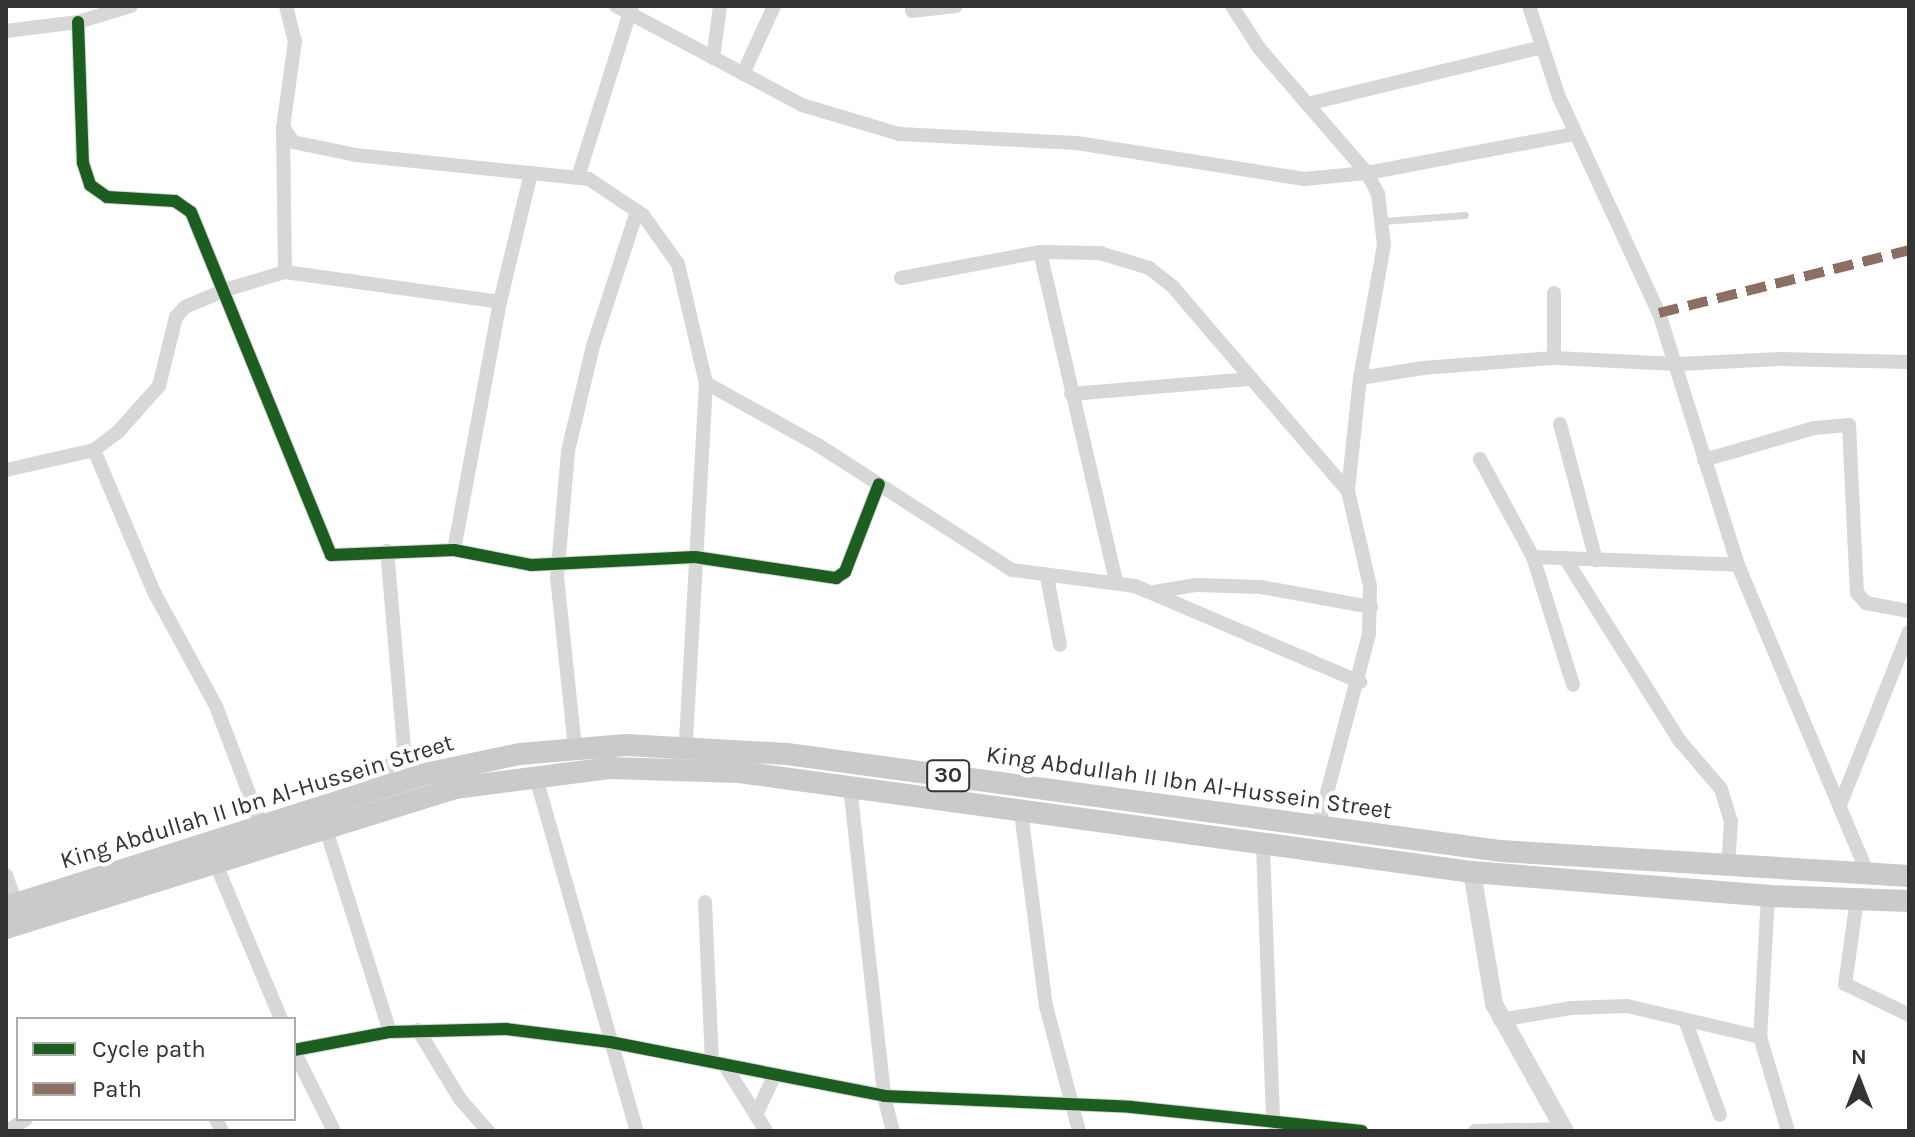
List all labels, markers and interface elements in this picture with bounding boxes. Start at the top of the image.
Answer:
street label: King Abdullah II Ibn Al-Hussein Street [57,728,457,876]
street label: King Abdullah II Ibn Al-Hussein Street [984,740,1394,826]
road number: 30 [926,758,970,794]
legend [16,1017,296,1121]
text: Cycle path [92,1035,206,1063]
north arrow [1819,1041,1899,1121]
text: N [1851,1044,1867,1070]
text: Path [92,1075,142,1103]

